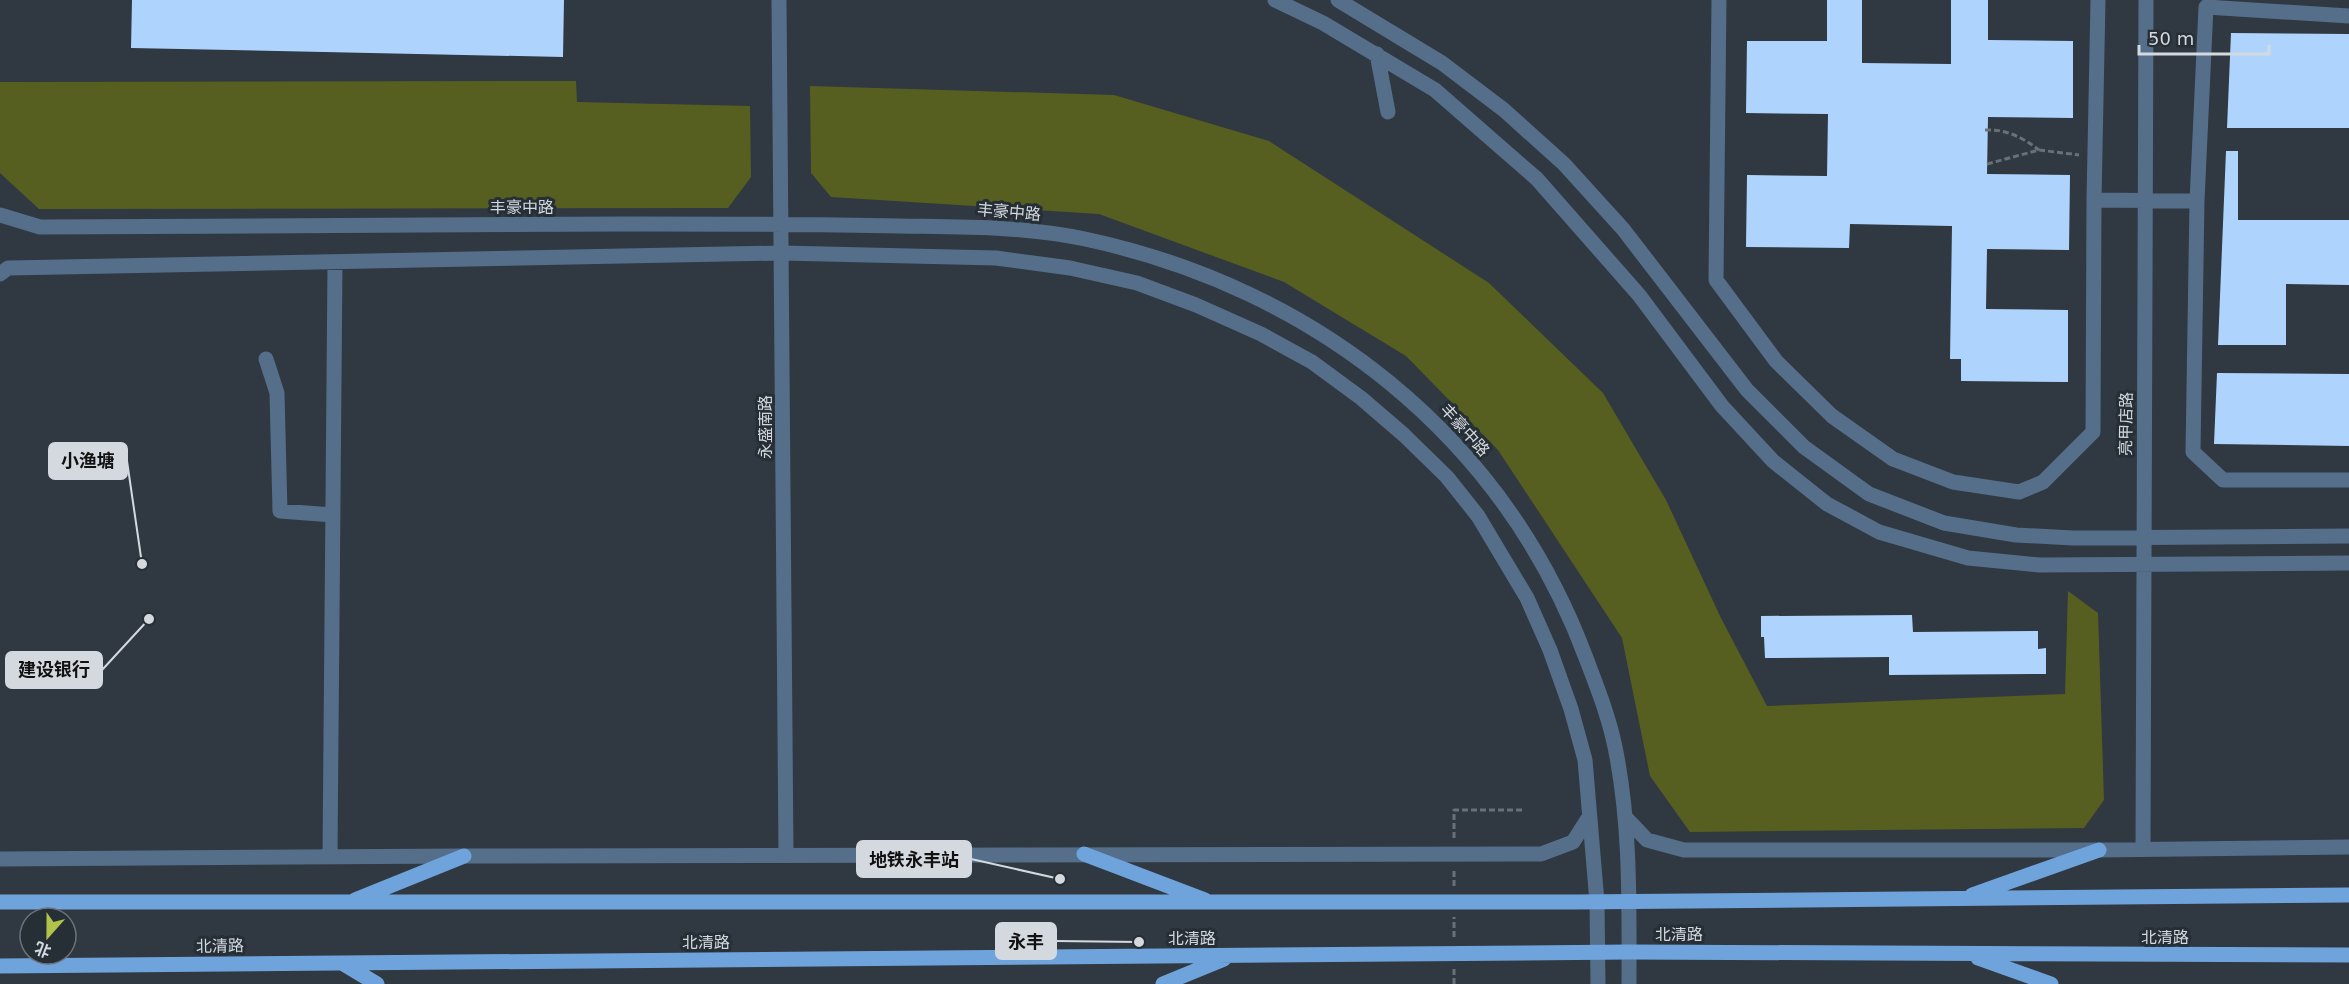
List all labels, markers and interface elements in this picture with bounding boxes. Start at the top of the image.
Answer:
scale bar [2139,18,2270,56]
text: 50 m [2148,28,2194,49]
street label: 丰豪中路 [490,198,554,217]
street label: 丰豪中路 [976,200,1042,224]
street label: 亮甲店路 [2116,392,2136,456]
street label: 永盛南路 [756,395,775,459]
street label: 丰豪中路 [1437,400,1493,460]
callout: 小渔塘 [49,443,127,479]
text: 小渔塘 [61,450,115,471]
callout: 建设银行 [6,652,102,688]
text: 建设银行 [18,659,90,680]
callout: 地铁永丰站 [857,841,971,877]
text: 地铁永丰站 [869,849,959,870]
north arrow [18,906,78,966]
callout: 永丰 [996,923,1056,959]
street label: 北清路 [1655,925,1703,944]
street label: 北清路 [2141,928,2189,947]
street label: 北清路 [1168,929,1216,948]
text: 永丰 [1008,931,1044,952]
street label: 北清路 [682,933,730,952]
street label: 北清路 [196,936,244,956]
text: 北 [32,938,54,961]

